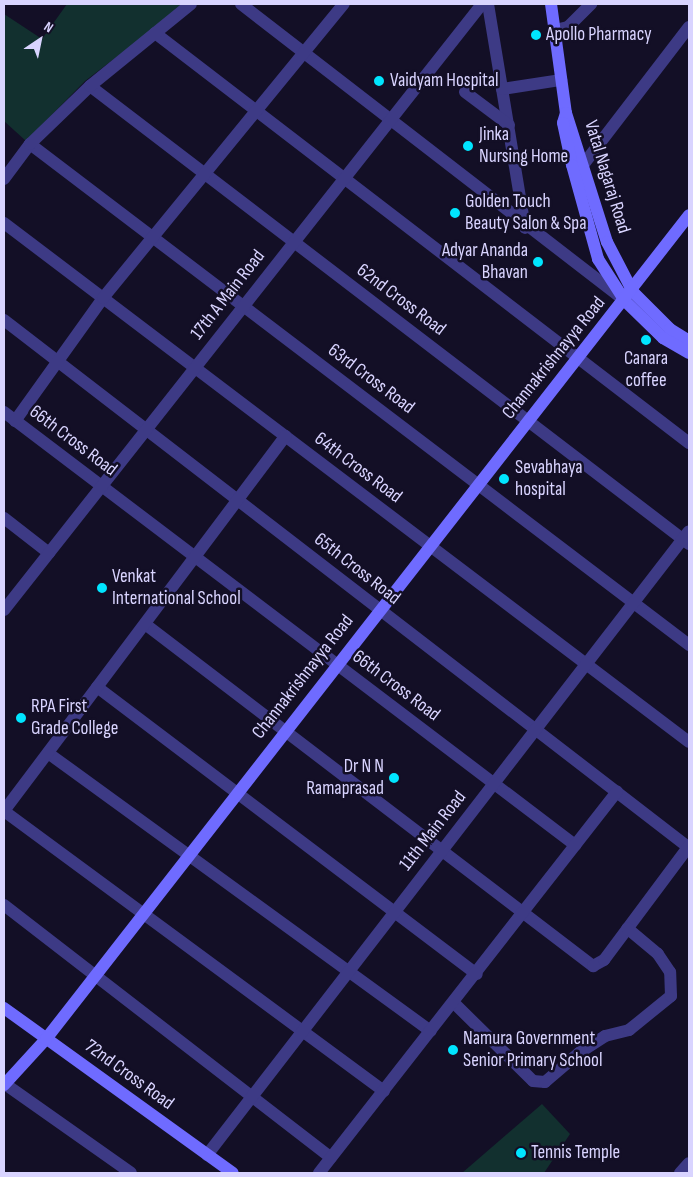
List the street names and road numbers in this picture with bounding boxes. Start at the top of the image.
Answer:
street label: Vatal Nagaraj Road [579,118,635,236]
street label: 17th A Main Road [186,246,270,344]
street label: 62nd Cross Road [352,259,450,341]
street label: Channakrishnayya Road [498,292,610,424]
street label: 63rd Cross Road [323,339,419,419]
street label: 66th Cross Road [25,401,121,481]
street label: 64th Cross Road [310,428,406,508]
street label: 65th Cross Road [309,528,405,610]
street label: Channakrishnayya Road [247,610,359,744]
street label: 66th Cross Road [348,646,444,726]
street label: 11th Main Road [395,787,471,875]
street label: 72nd Cross Road [80,1035,178,1115]

